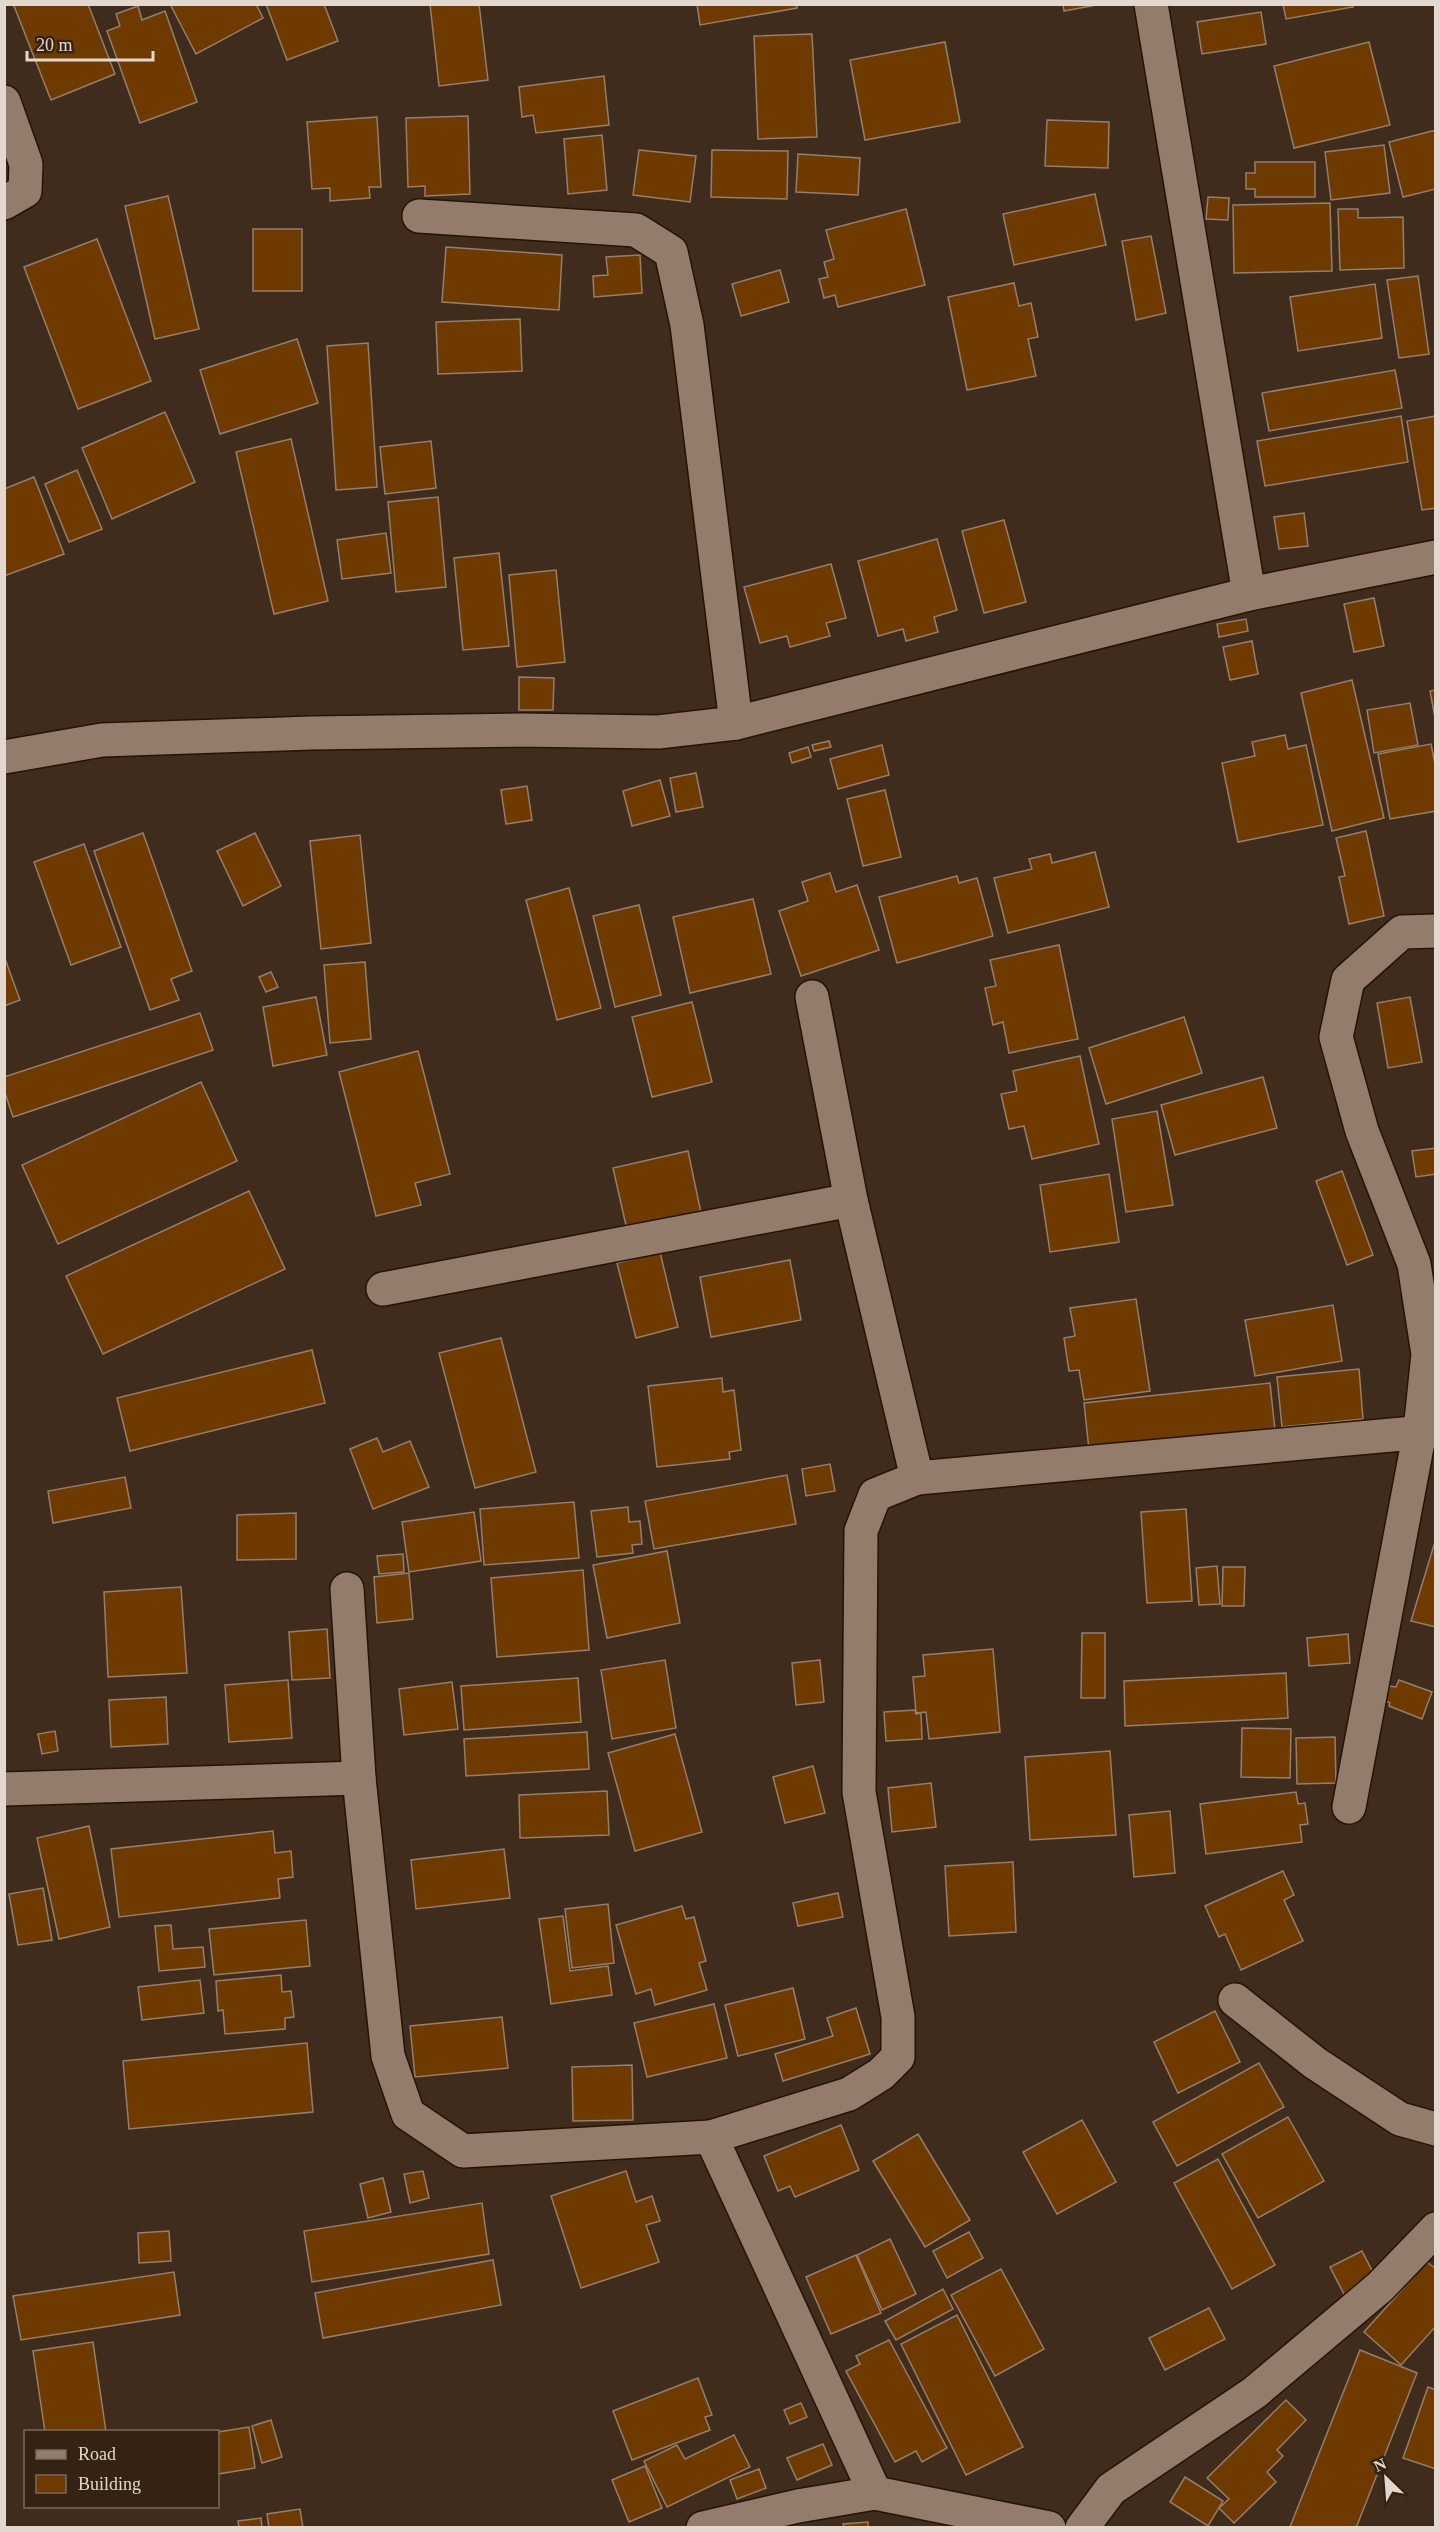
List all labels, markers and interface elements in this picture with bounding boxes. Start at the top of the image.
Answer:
scale bar [27,24,153,62]
text: 20 m [36,35,73,55]
legend [24,2430,219,2508]
text: Road [78,2444,116,2464]
north arrow [1356,2448,1416,2508]
text: N [1371,2455,1389,2475]
text: Building [78,2474,141,2494]

